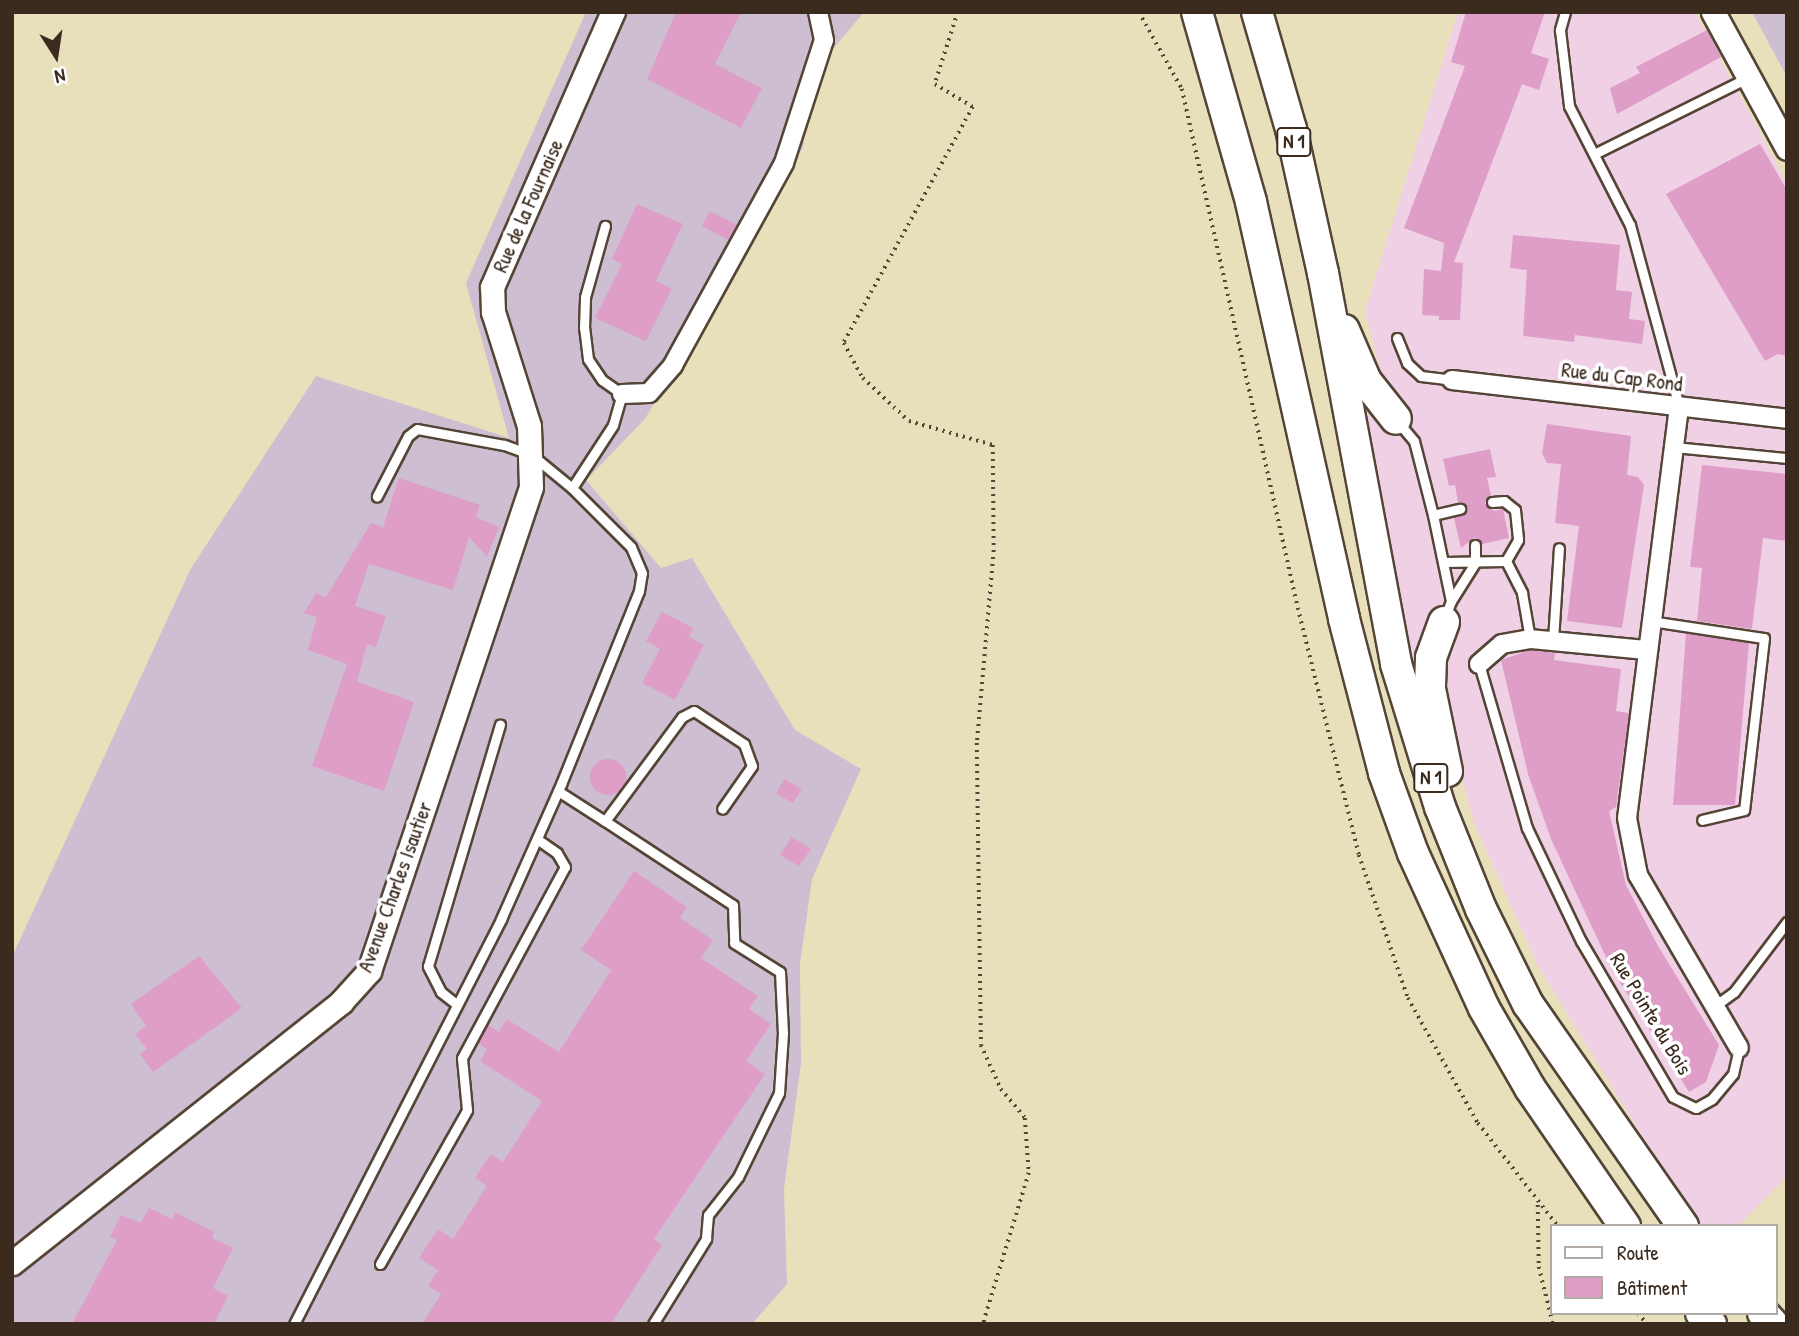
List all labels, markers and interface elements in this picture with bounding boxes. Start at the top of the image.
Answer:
north arrow [21,21,91,91]
text: N [53,63,68,90]
road number: N 1 [1275,126,1313,158]
street label: Rue de la Fournaise [487,136,569,276]
street label: Rue du Cap Rond [1560,357,1684,397]
road number: N 1 [1412,762,1450,793]
street label: Avenue Charles Isautier [352,798,438,976]
street label: Rue Pointe du Bois [1605,949,1697,1079]
legend [1550,1224,1778,1315]
text: Route [1617,1238,1659,1267]
text: Bâtiment [1617,1273,1687,1302]

